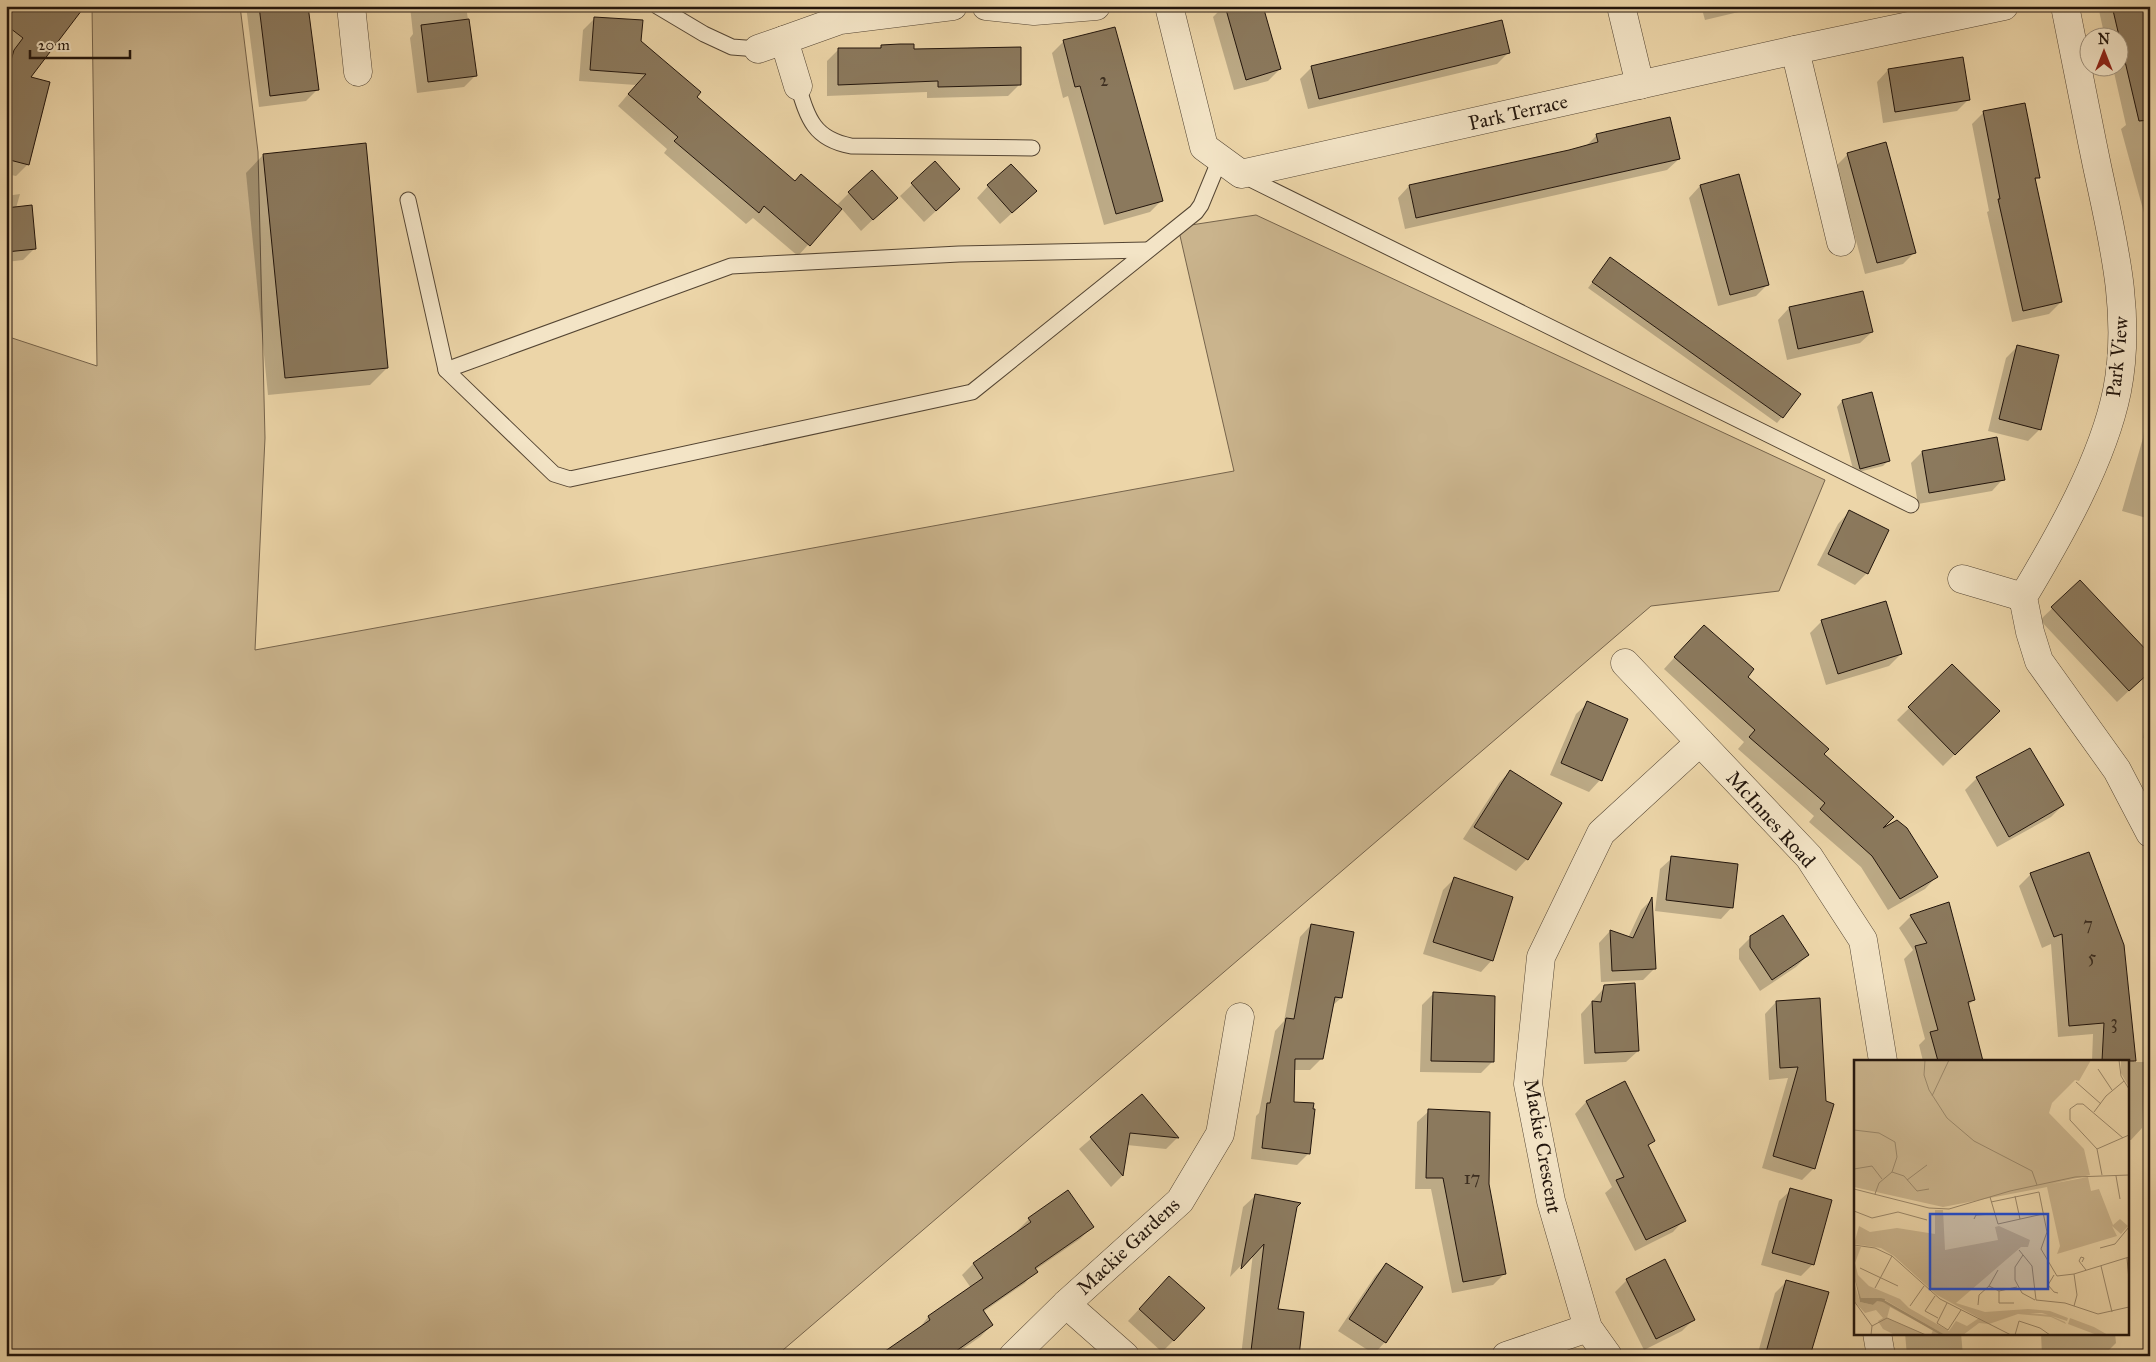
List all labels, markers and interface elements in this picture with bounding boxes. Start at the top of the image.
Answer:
scale bar [30,28,130,60]
north arrow [2078,28,2128,78]
text: N [2098,31,2110,48]
text: 20 m [38,36,70,54]
house number: 2 [1100,69,1109,91]
street label: Park Terrace [1466,89,1570,135]
street label: Park View [2101,314,2133,399]
street label: McInnes Road [1721,766,1821,872]
house number: 7 [2083,913,2093,935]
house number: 5 [2088,946,2097,968]
house number: 3 [2110,1011,2118,1033]
inset map [1854,1060,2128,1334]
street label: Mackie Crescent [1519,1077,1567,1215]
house number: 17 [1464,1167,1480,1189]
street label: Mackie Gardens [1072,1192,1184,1300]

